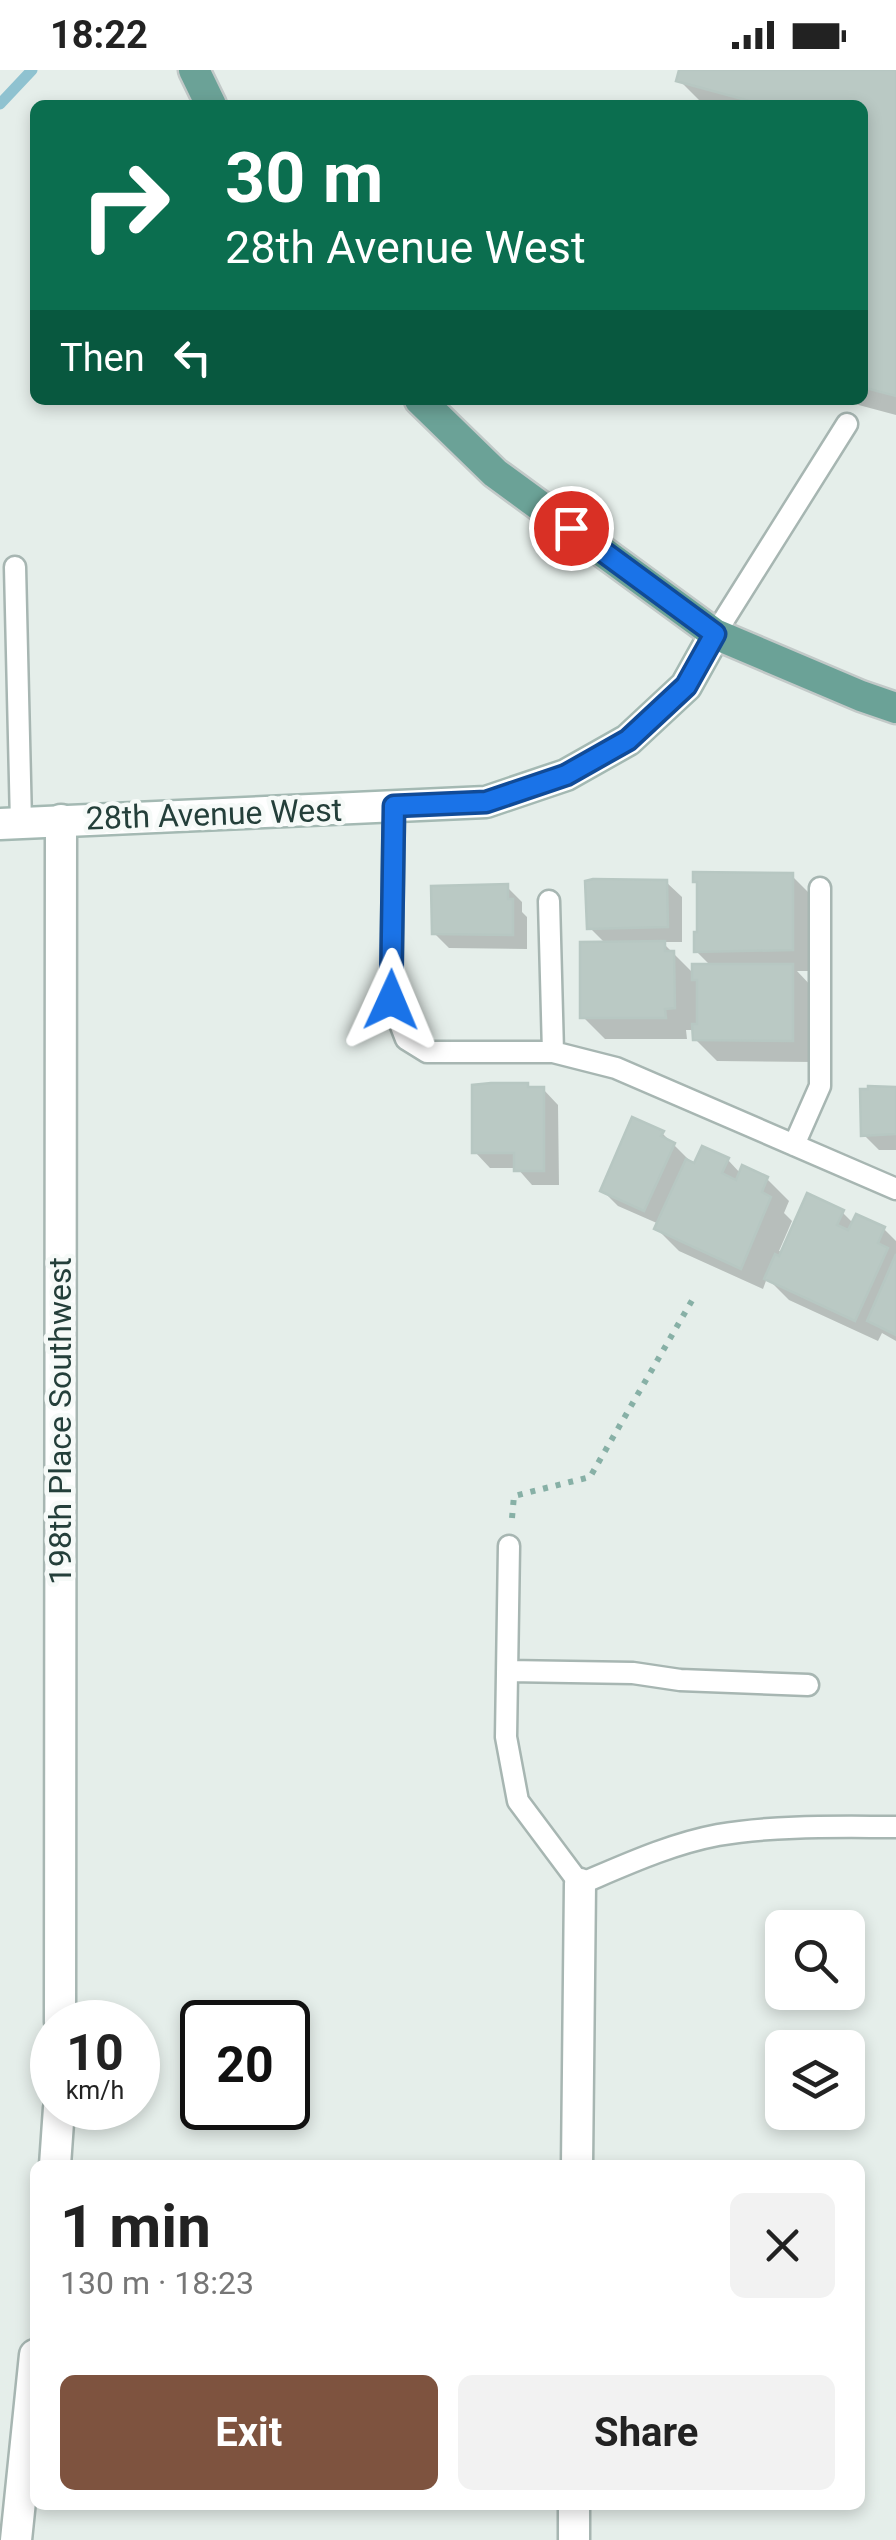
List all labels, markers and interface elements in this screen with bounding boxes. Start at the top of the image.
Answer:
text: 18:22 [50,13,148,57]
text: 30 m [225,137,383,219]
icon: right [60,140,190,270]
text: 28th Avenue West [225,221,586,274]
icon: left [165,330,220,385]
text: Then [60,336,145,380]
pin [529,486,614,571]
icon: arrive [544,501,599,556]
street label: 28th Avenue West [85,791,343,837]
position arrow [339,948,443,1052]
street label: 198th Place Southwest [41,1257,79,1585]
map controls [765,1910,865,2130]
button: search [765,1910,865,2010]
speed limit sign: 20 [180,2000,310,2130]
text: 10 [66,2024,124,2082]
button: layers [765,2030,865,2130]
text: km/h [66,2076,124,2105]
text: 1 min [60,2191,211,2262]
button: close [730,2193,835,2298]
text: 130 m · 18:23 [60,2264,254,2302]
button: Exit [60,2375,438,2490]
button: Share [458,2375,835,2490]

